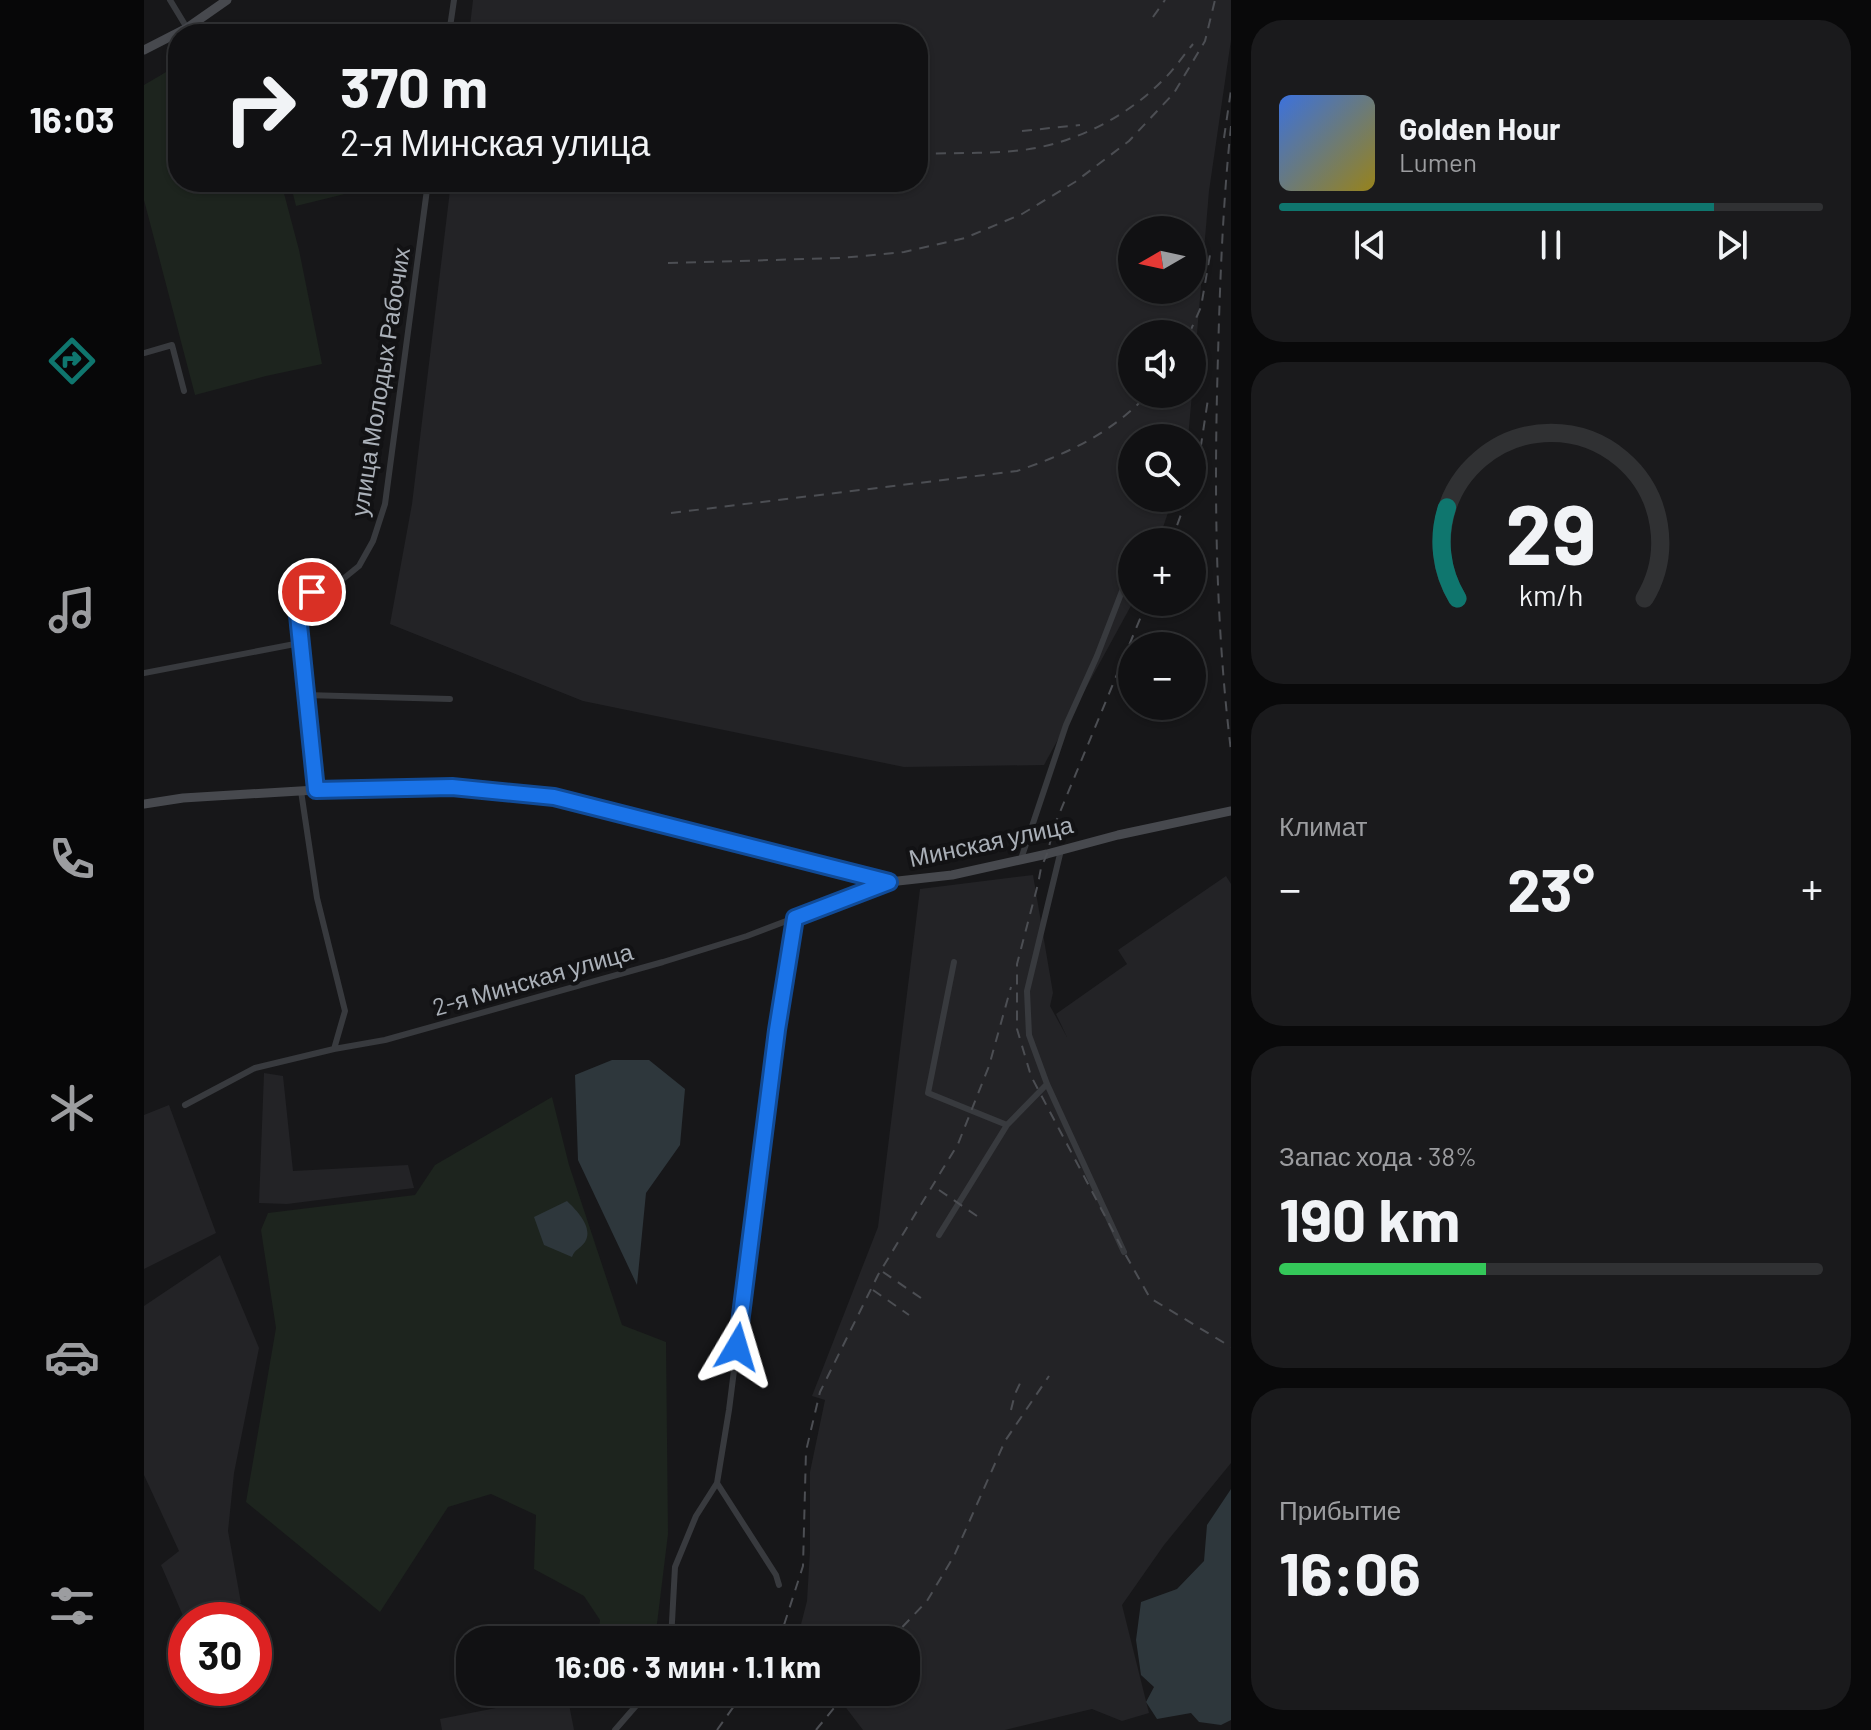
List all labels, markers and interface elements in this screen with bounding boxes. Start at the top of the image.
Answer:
text: 370 m [340,52,488,119]
icon: right [208,56,312,160]
text: 16:03 [29,97,115,140]
text: Golden Hour [1399,110,1561,146]
text: 2-я Минская улица [340,120,650,163]
text: Lumen [1399,146,1477,177]
north arrow [1118,216,1206,304]
map controls [1118,216,1206,720]
icon: previous [1348,223,1392,267]
icon: pause [1529,223,1573,267]
icon: next [1710,223,1754,267]
street label: улица Молодых Рабочих [344,245,415,518]
button: sound [1118,320,1206,408]
icon: directions [44,333,100,389]
button: search [1118,424,1206,512]
text: 29 [1506,482,1596,582]
button: + [1118,528,1206,616]
pin [278,558,346,626]
icon: arrive [290,570,334,614]
text: km/h [1519,577,1583,612]
icon: music [44,582,100,638]
button: − [1118,632,1206,720]
street label: Минская улица [906,809,1076,872]
text: Климат [1279,810,1368,841]
icon: phone [44,831,100,887]
text: 23° [1507,852,1595,924]
text: − [1279,861,1301,914]
text: + [1801,861,1823,914]
street label: 2-я Минская улица [429,936,637,1021]
icon: climate [44,1080,100,1136]
text: Запас хода · 38% [1279,1140,1477,1171]
text: 190 km [1279,1182,1460,1254]
position arrow [695,1305,779,1389]
icon: car [44,1329,100,1385]
text: Прибытие [1279,1494,1401,1525]
text: 16:06 [1279,1536,1421,1608]
icon: filters [44,1578,100,1634]
speed limit sign: 30 [168,1602,272,1706]
text: 16:06 · 3 мин · 1.1 km [555,1648,821,1684]

